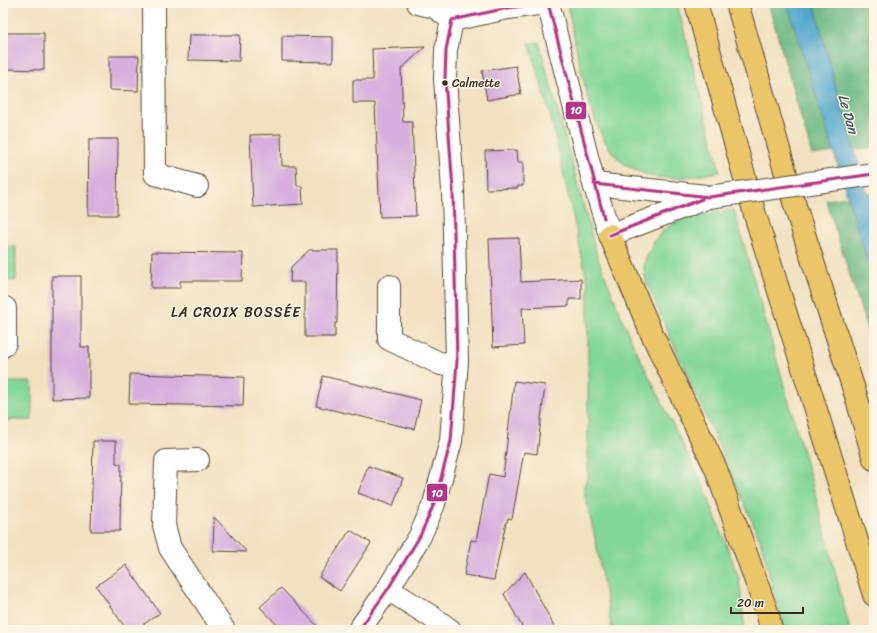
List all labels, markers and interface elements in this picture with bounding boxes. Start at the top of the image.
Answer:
place label: Calmette [452,72,500,94]
marker: Calmette [440,78,450,88]
water label: Le Dan [830,91,866,138]
line badge: 10 [565,101,587,120]
text: 10 [570,101,582,120]
district label: LA CROIX BOSSÉE [171,300,301,325]
line badge: 10 [426,483,448,502]
text: 10 [431,484,443,503]
scale bar [731,589,803,615]
text: 20 m [737,592,764,614]

